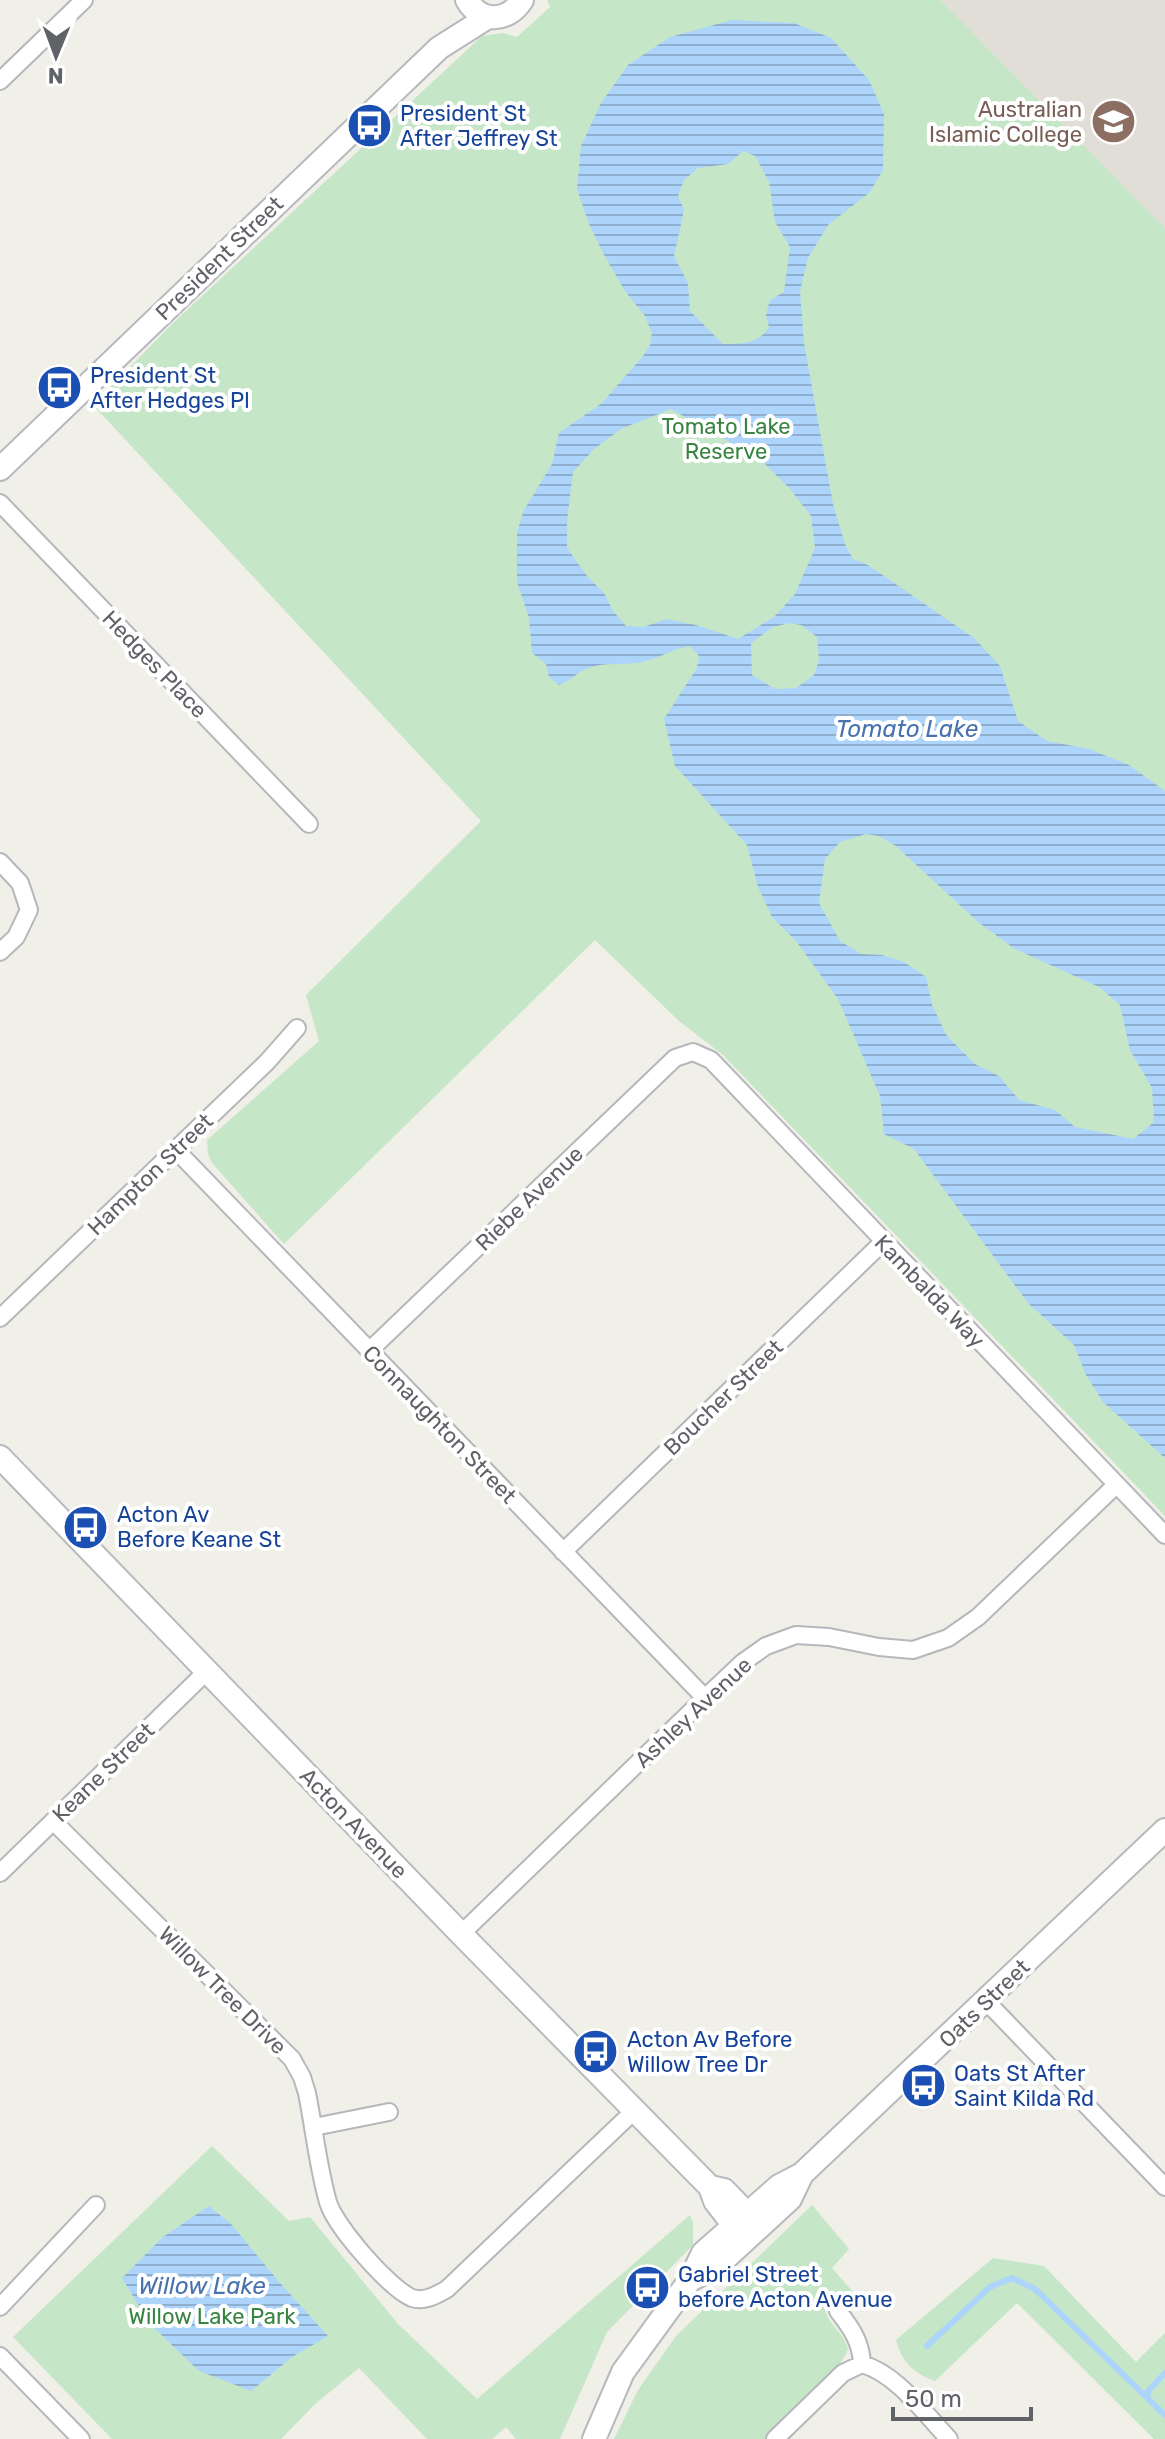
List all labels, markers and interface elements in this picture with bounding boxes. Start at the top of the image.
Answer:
north arrow [16,16,96,96]
text: N [48,62,64,89]
place label: Australian Islamic College [929,96,1082,148]
school or university icon: Australian Islamic College [1089,98,1137,146]
place label: President St After Jeffrey St [400,100,558,152]
bus stop icon: President St After Jeffrey St [345,102,393,150]
street label: President Street [150,190,289,326]
place label: President St After Hedges Pl [90,362,250,414]
bus stop icon: President St After Hedges Pl [35,364,83,412]
park label: Tomato Lake Reserve [661,413,791,465]
street label: Hedges Place [97,605,213,724]
water label: Tomato Lake [836,715,978,743]
street label: Hampton Street [82,1107,219,1241]
street label: Riebe Avenue [470,1140,589,1256]
street label: Kambalda Way [869,1229,990,1354]
street label: Boucher Street [658,1333,789,1461]
street label: Connaughton Street [357,1340,522,1509]
place label: Acton Av Before Keane St [117,1501,281,1553]
bus stop icon: Acton Av Before Keane St [62,1503,110,1551]
street label: Ashley Avenue [629,1651,757,1773]
street label: Keane Street [47,1717,160,1828]
street label: Acton Avenue [294,1762,413,1884]
street label: Willow Tree Drive [153,1921,292,2060]
street label: Oats Street [933,1953,1036,2053]
place label: Acton Av Before Willow Tree Dr [627,2026,792,2078]
bus stop icon: Acton Av Before Willow Tree Dr [572,2028,620,2076]
place label: Oats St After Saint Kilda Rd [954,2060,1094,2112]
bus stop icon: Oats St After Saint Kilda Rd [899,2062,947,2110]
place label: Gabriel Street before Acton Avenue [678,2261,893,2313]
bus stop icon: Gabriel Street before Acton Avenue [623,2263,671,2311]
water label: Willow Lake [138,2272,266,2300]
park label: Willow Lake Park [128,2303,296,2330]
scale bar [893,2371,1031,2421]
text: 50 m [905,2385,962,2413]

